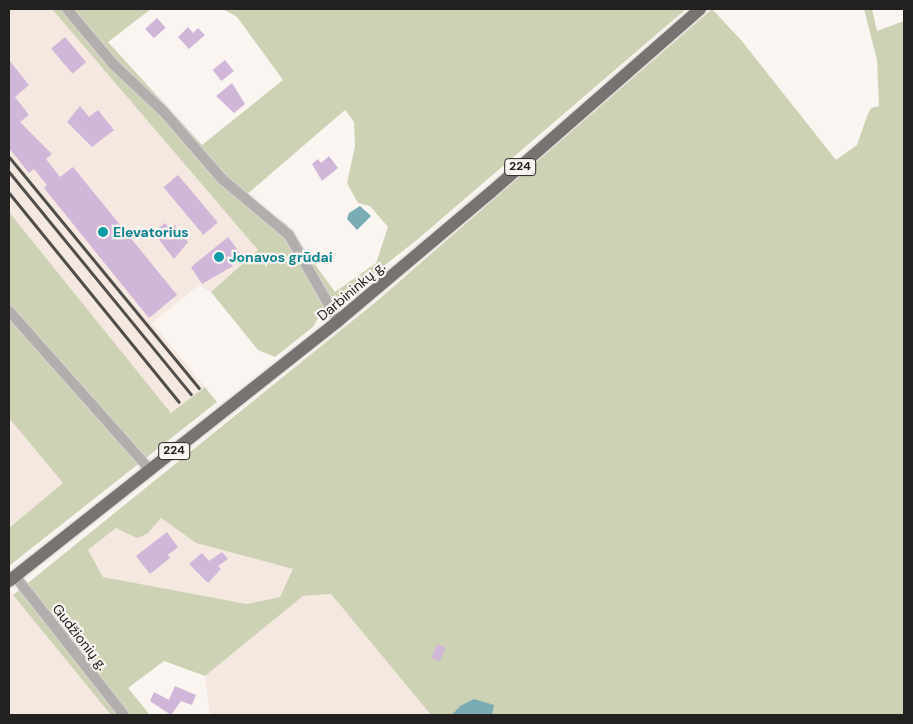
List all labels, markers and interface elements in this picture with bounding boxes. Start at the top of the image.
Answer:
road number: 224 [504,158,536,176]
place label: Elevatorius [113,224,189,240]
marker: Elevatorius [97,226,109,238]
place label: Jonavos grūdai [229,249,333,265]
marker: Jonavos grūdai [213,251,225,263]
street label: Darbininkų g. [314,258,388,324]
road number: 224 [158,442,190,461]
street label: Gudžionių g. [49,601,111,673]

